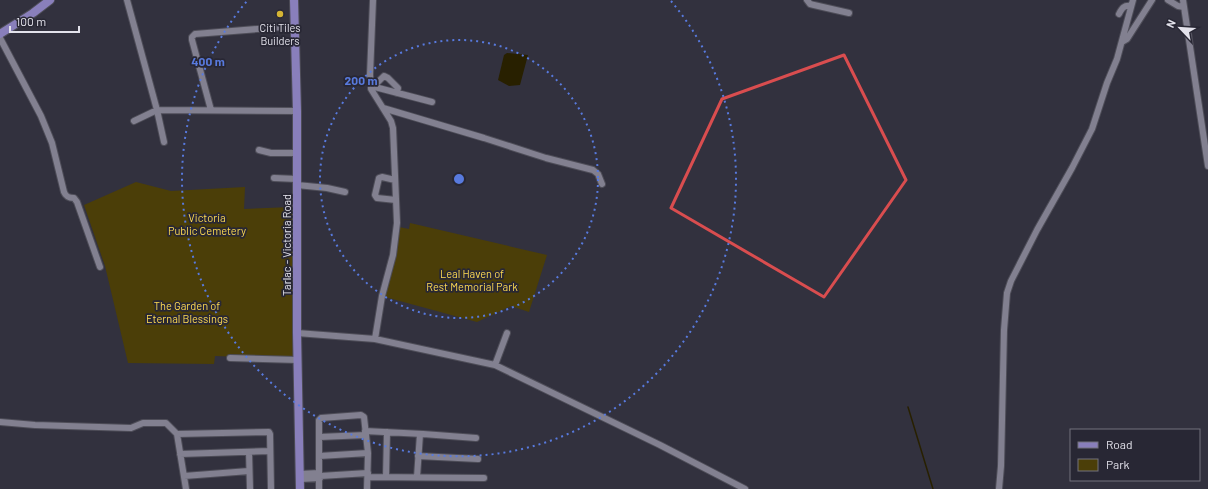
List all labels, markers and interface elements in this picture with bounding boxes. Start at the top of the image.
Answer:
scale bar [10,8,79,34]
north arrow [1160,8,1200,48]
marker: Citi Tiles Builders [275,9,285,19]
text: 100 m [16,14,46,28]
text: N [1163,17,1178,30]
place label: Citi Tiles Builders [260,21,301,47]
text: 400 m [191,54,225,68]
text: 200 m [345,73,377,87]
centre of rings [452,172,466,186]
street label: Tarlac - Victoria Road [280,194,293,296]
park label: Victoria Public Cemetery [168,211,246,237]
park label: Leal Haven of Rest Memorial Park [426,267,518,293]
park label: The Garden of Eternal Blessings [146,299,228,325]
legend [1070,429,1200,481]
text: Road [1106,437,1133,451]
text: Park [1106,457,1130,471]

